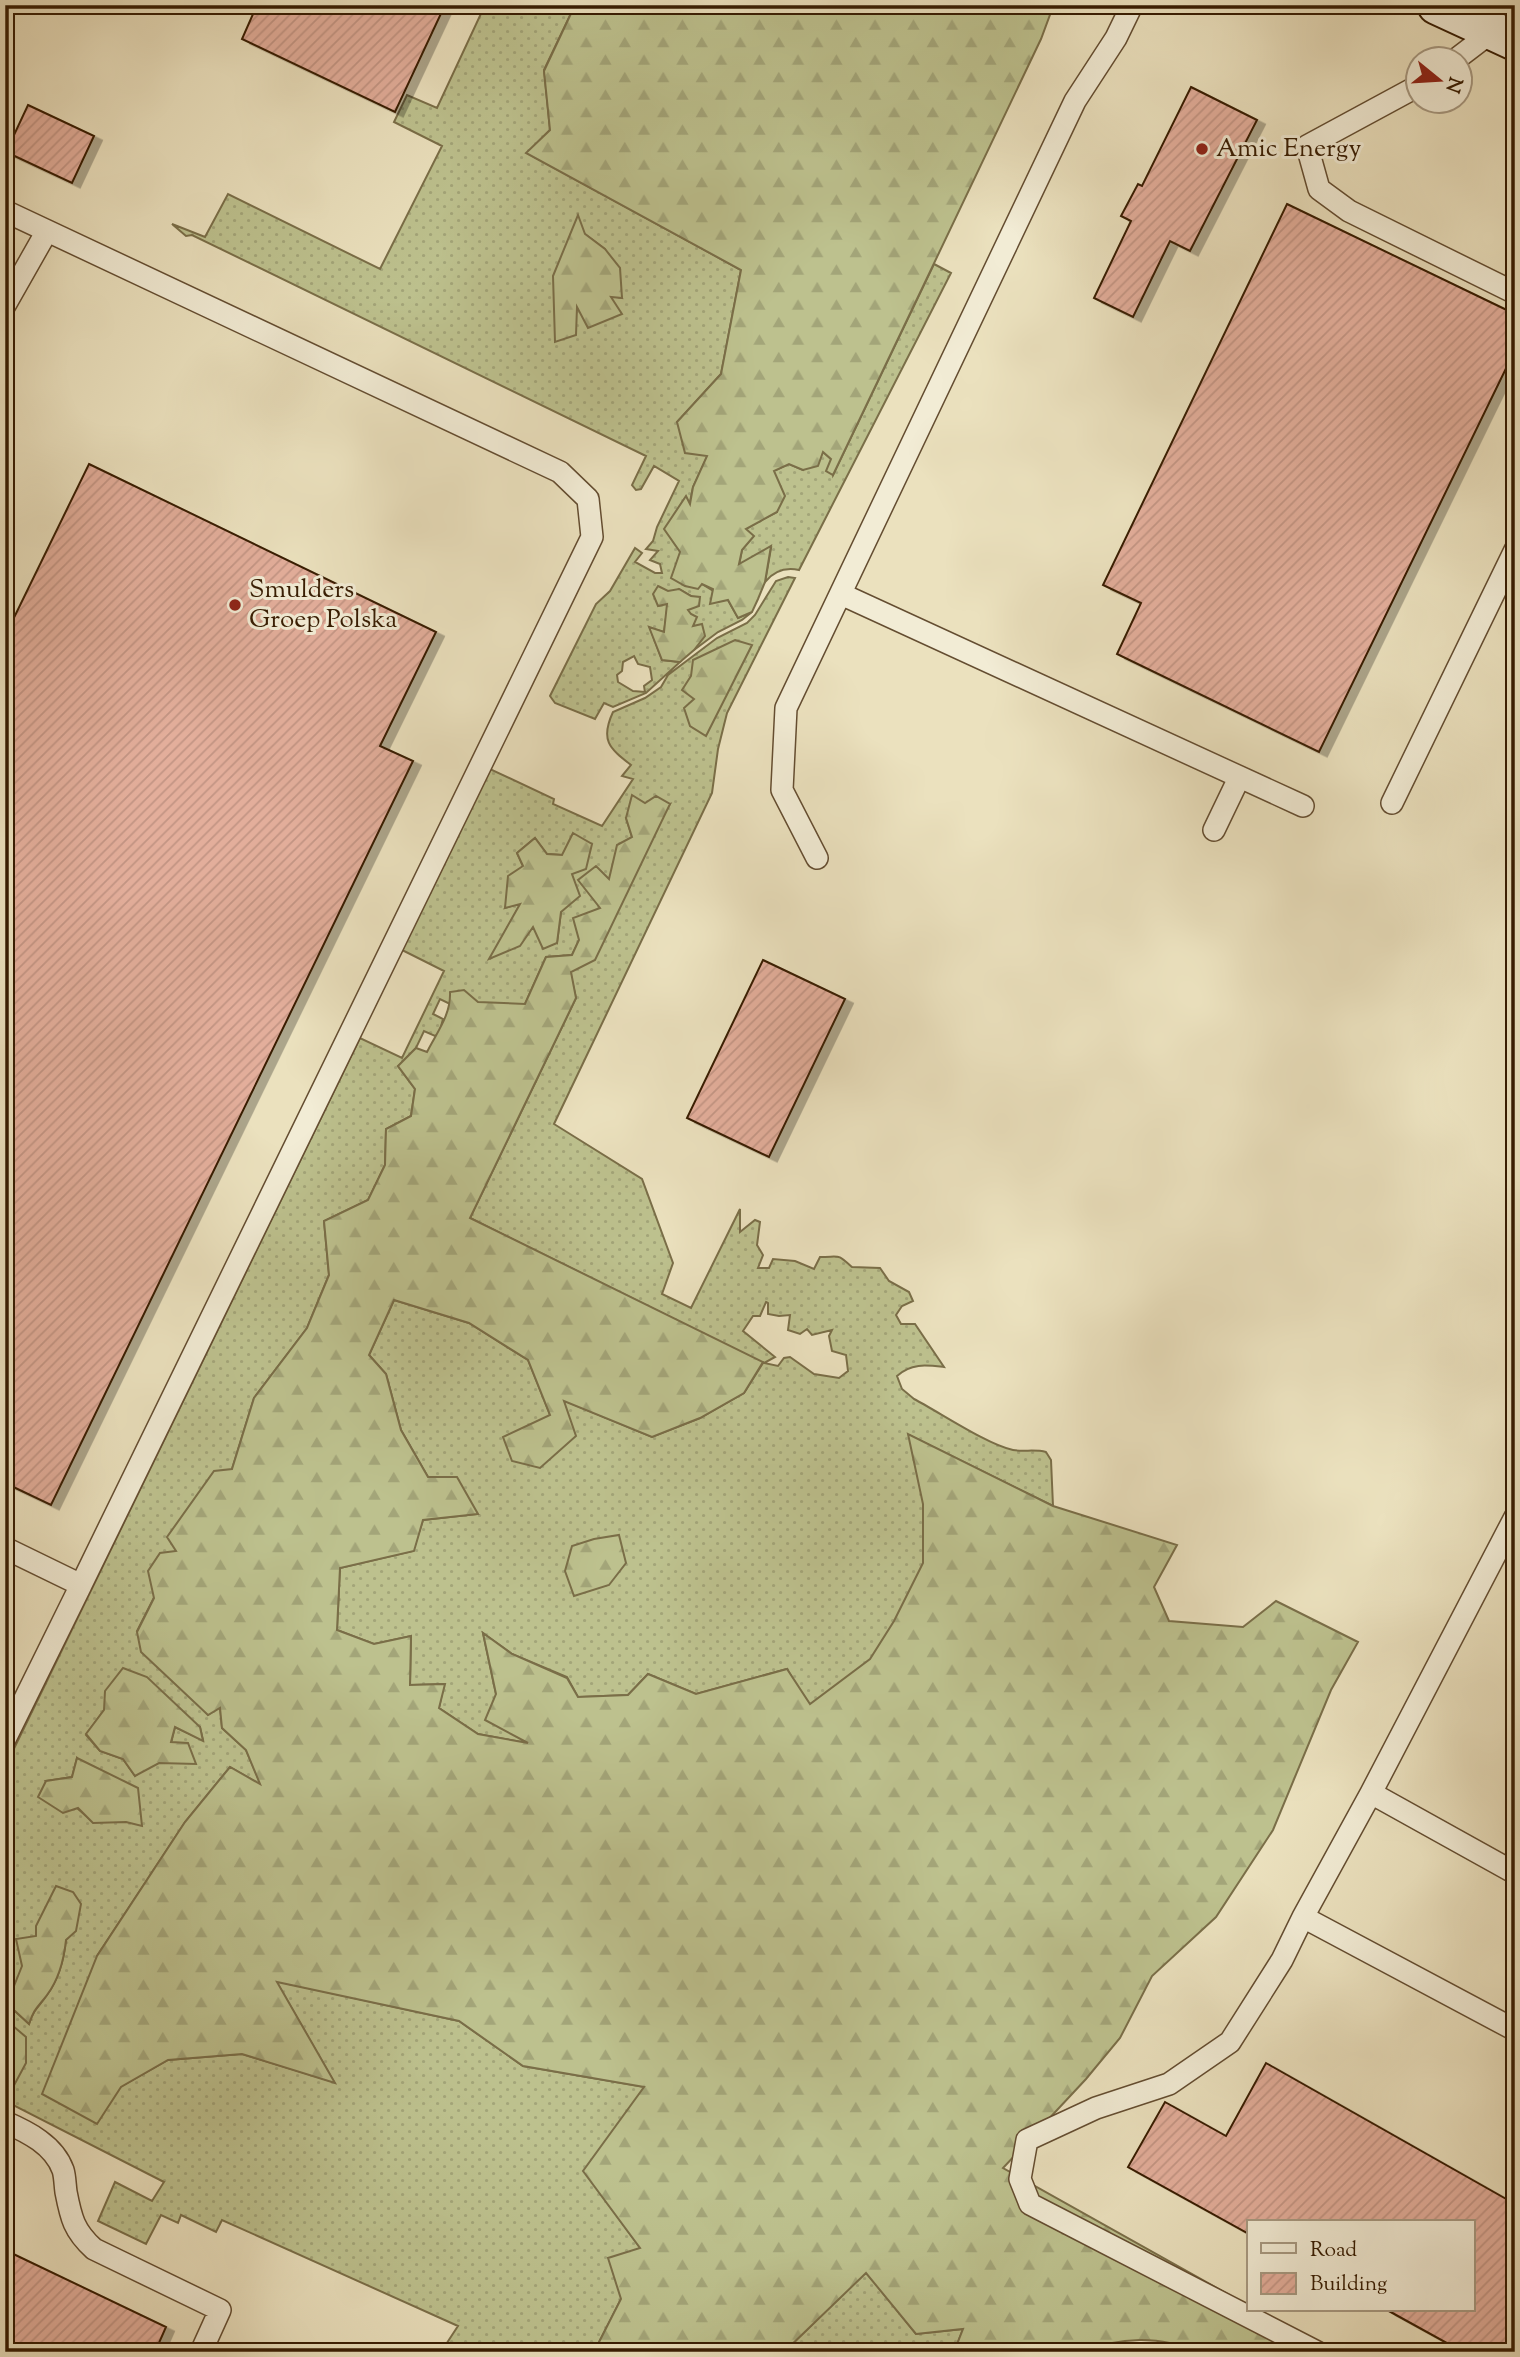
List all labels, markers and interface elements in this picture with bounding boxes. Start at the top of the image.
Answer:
north arrow [1404,46,1474,116]
text: N [1438,73,1468,96]
place label: Amic Energy [1216,131,1362,168]
marker: Amic Energy [1194,141,1210,157]
place label: Smulders Groep Polska [249,572,397,639]
marker: Smulders Groep Polska [227,597,243,613]
legend [1247,2220,1474,2312]
text: Road [1310,2236,1357,2266]
text: Building [1310,2270,1387,2300]

